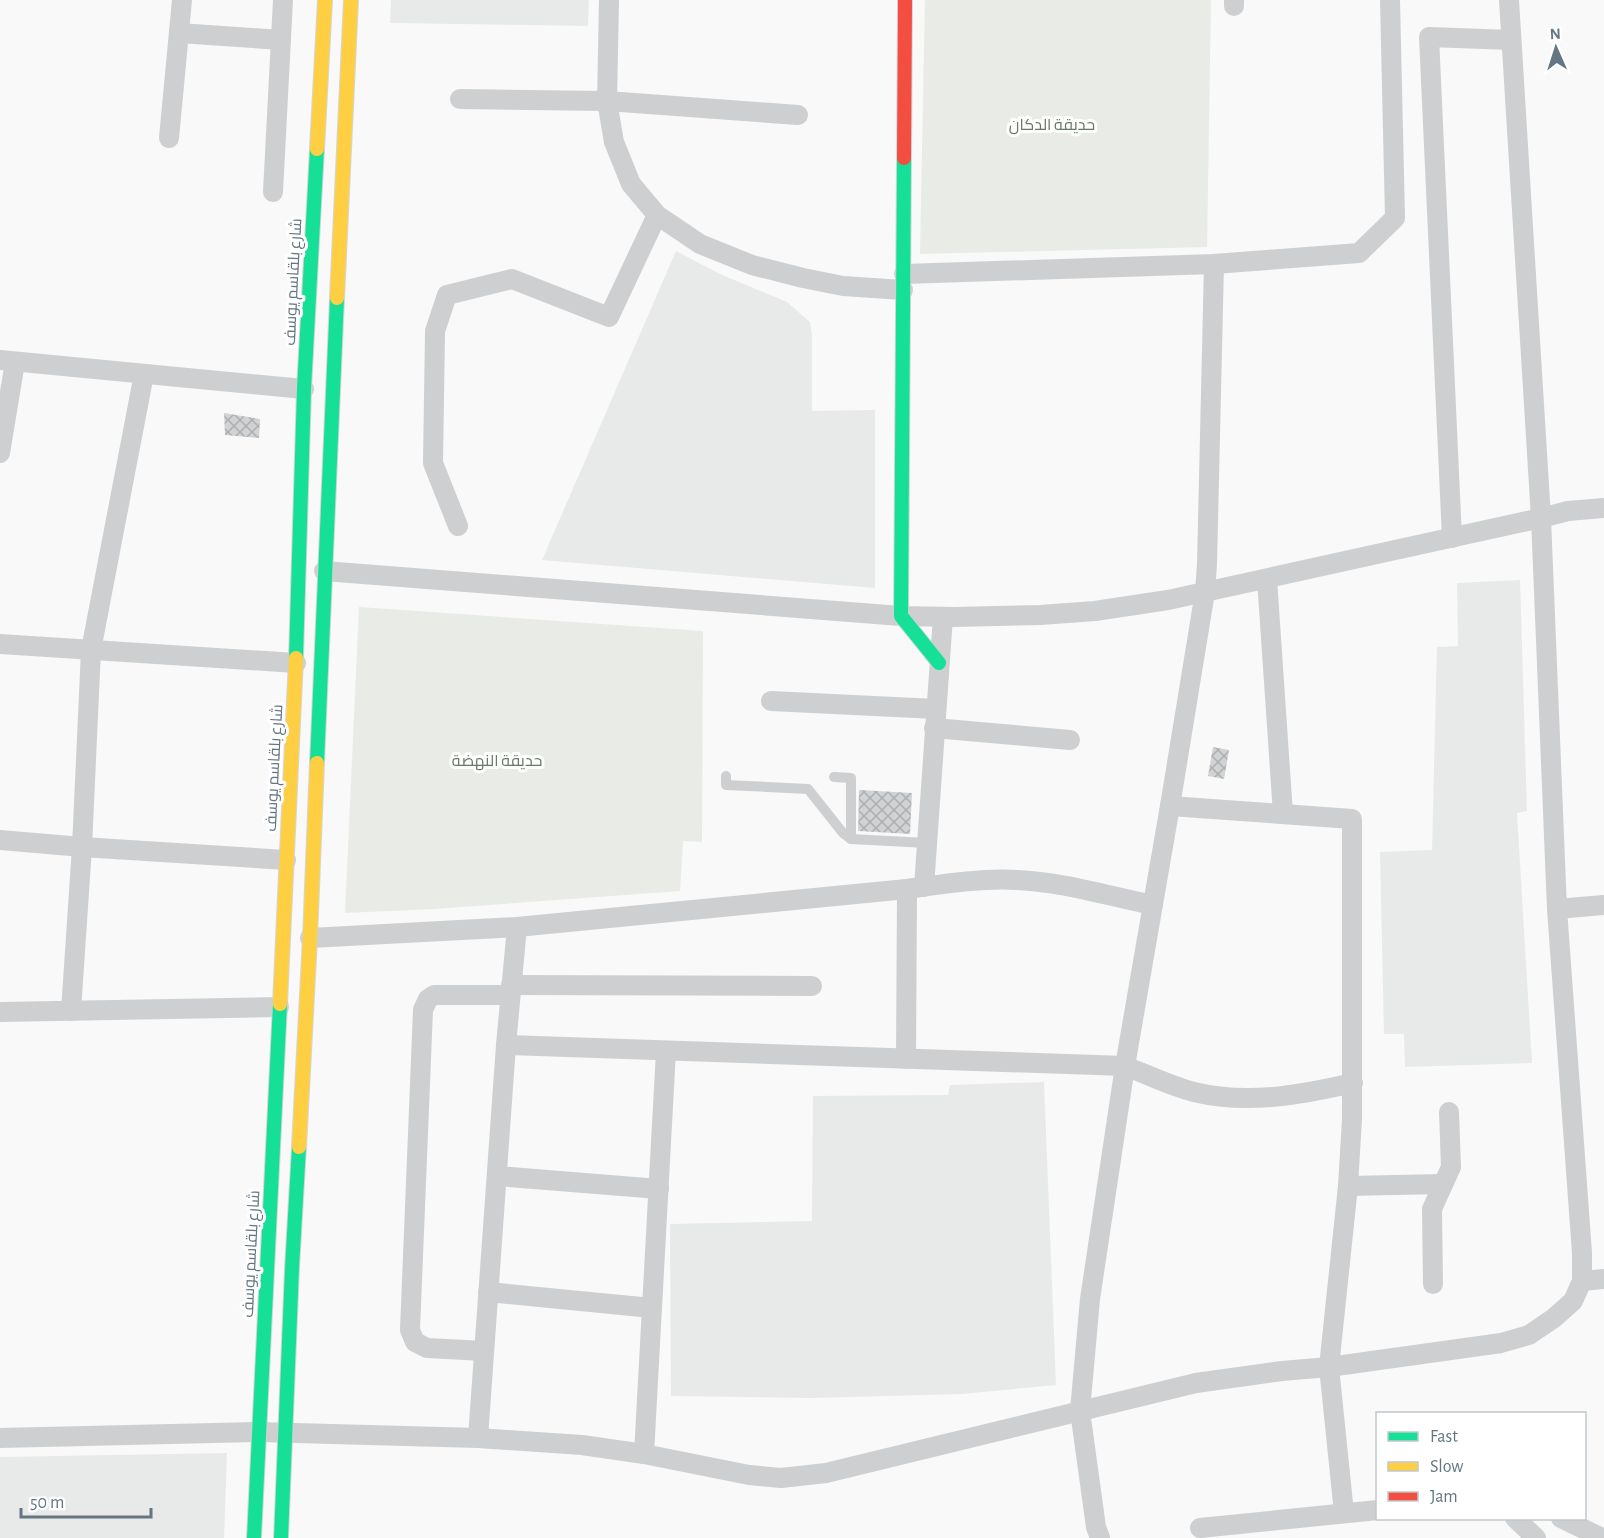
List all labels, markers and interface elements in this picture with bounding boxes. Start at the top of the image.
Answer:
north arrow [1526,18,1586,78]
text: N [1549,26,1561,42]
park label: حديقة الدكان [1009,117,1095,135]
street label: شارع بلقاسم يوسف [281,218,307,346]
street label: شارع بلقاسم يوسف [262,704,288,832]
park label: حديقة النهضة [452,753,542,771]
street label: شارع بلقاسم يوسف [239,1190,265,1318]
legend [1376,1412,1586,1520]
text: Fast [1430,1428,1458,1446]
text: Slow [1430,1458,1463,1476]
scale bar [21,1481,152,1519]
text: Jam [1430,1488,1458,1506]
text: 50 m [30,1494,64,1512]

